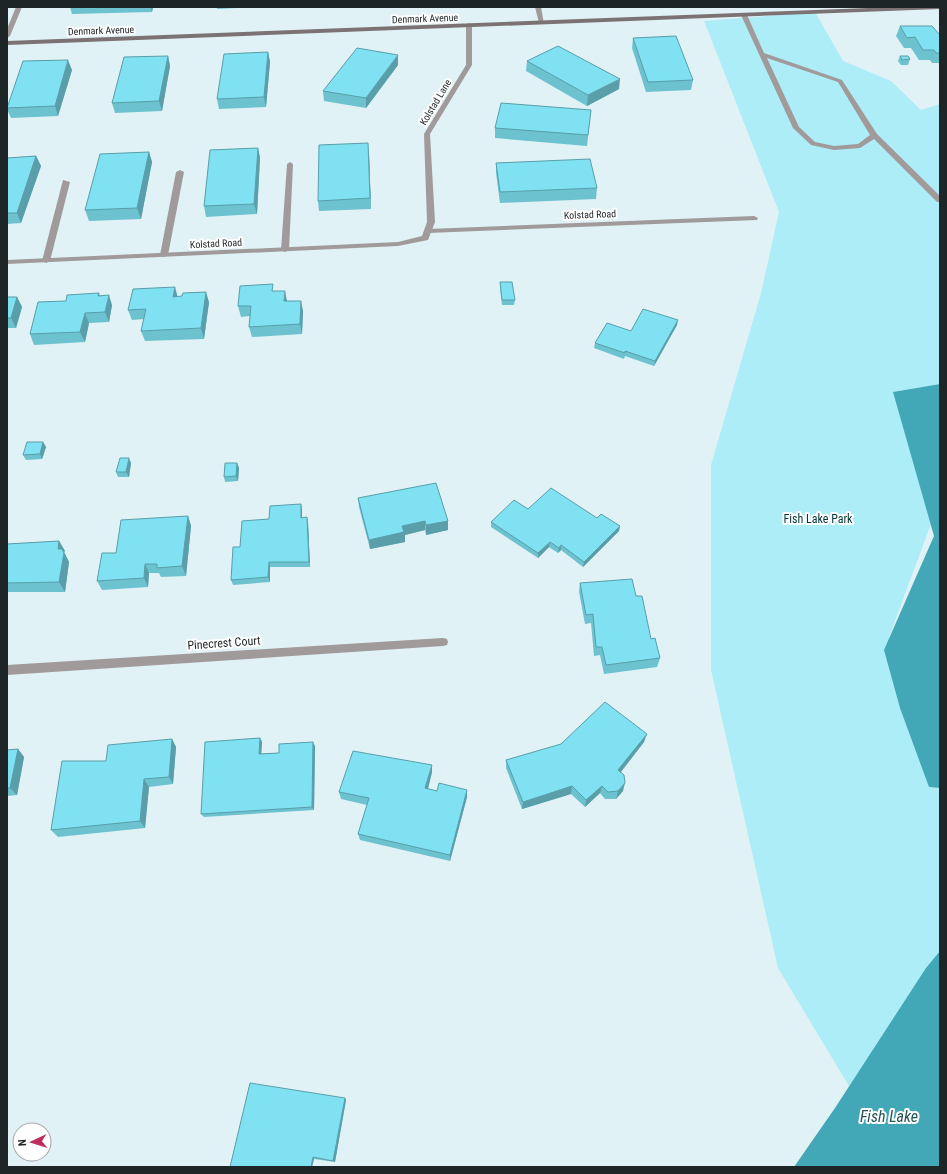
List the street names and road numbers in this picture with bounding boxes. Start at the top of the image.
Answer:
street label: Denmark Avenue [392,12,459,25]
street label: Denmark Avenue [68,24,135,37]
street label: Kolstad Lane [418,77,454,127]
street label: Kolstad Road [564,208,616,221]
street label: Kolstad Road [190,237,242,250]
street label: Pinecrest Court [187,633,262,653]

